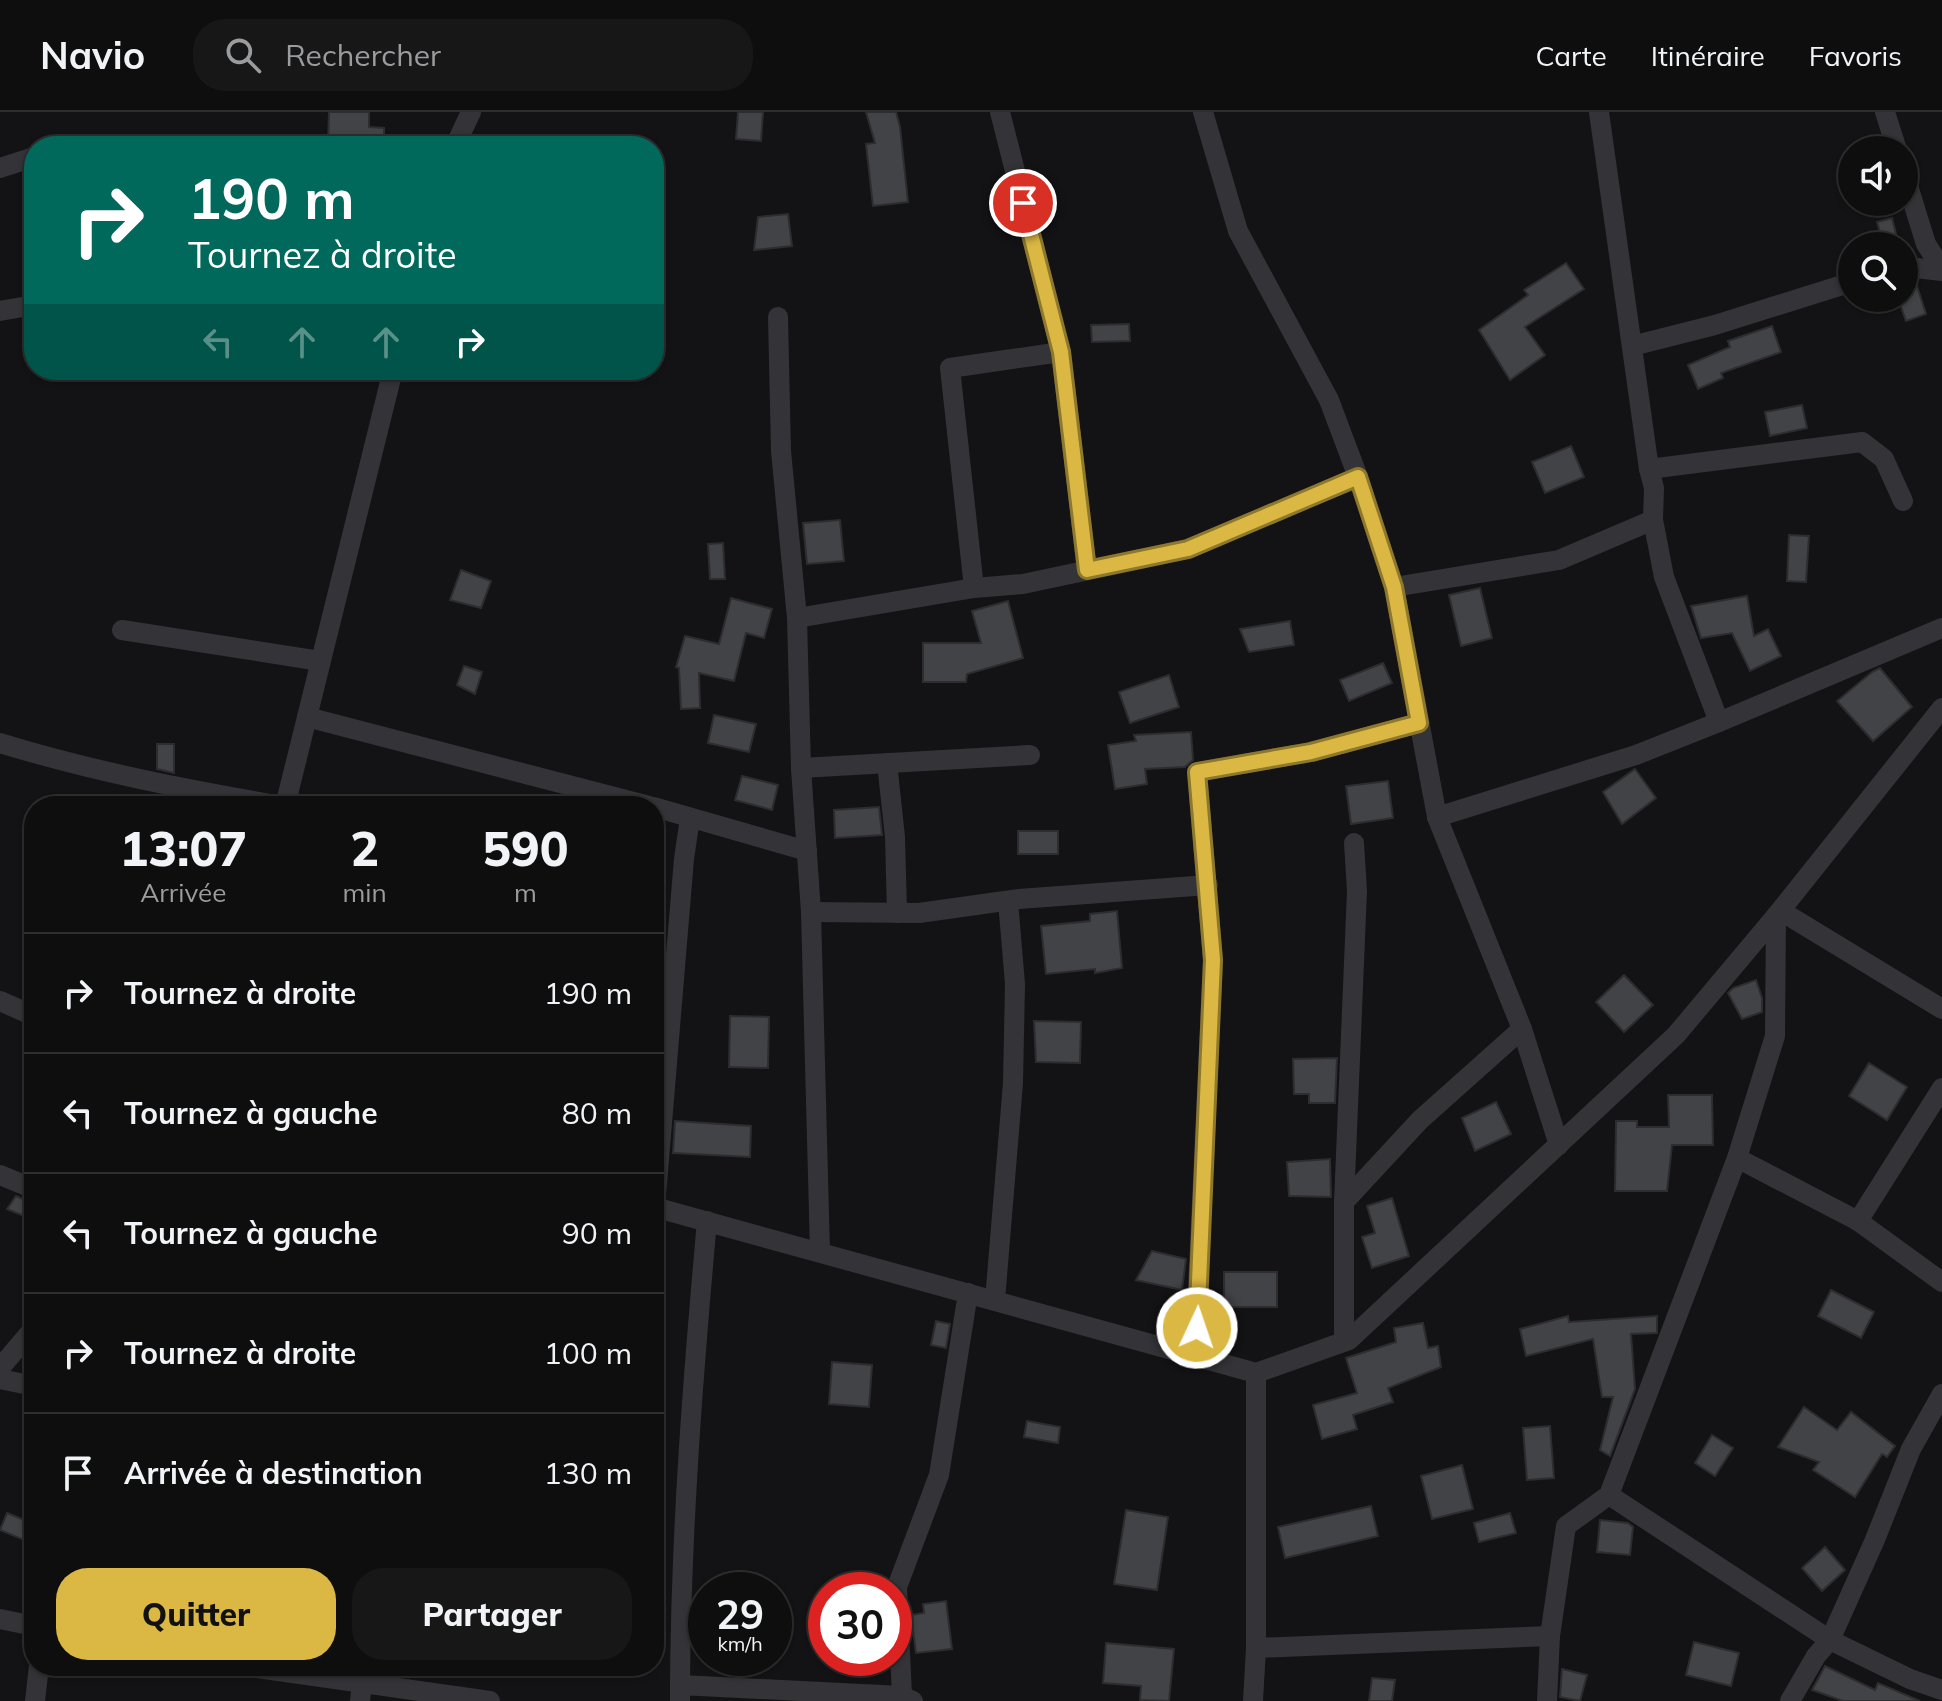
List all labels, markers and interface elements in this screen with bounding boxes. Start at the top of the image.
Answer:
search box [193,19,753,91]
text: Navio [40,31,145,79]
icon: search [221,33,265,77]
text: Rechercher [285,36,441,74]
text: Carte [1535,38,1607,73]
text: Itinéraire [1651,38,1765,73]
text: Favoris [1809,38,1902,73]
map controls [1838,136,1918,312]
button: sound [1838,136,1918,216]
text: 190 m [188,163,355,233]
icon: right [56,168,160,272]
pin [989,169,1057,237]
icon: arrive [1001,181,1045,225]
text: Tournez à droite [188,232,457,277]
button: search [1838,232,1918,312]
icon: left [196,320,240,364]
icon: ahead [280,320,324,364]
icon: ahead [364,320,408,364]
icon: right [448,320,492,364]
text: 13:07 [119,818,247,878]
text: 2 [350,818,379,878]
text: 590 [482,818,569,878]
text: Arrivée [140,876,226,909]
text: min [343,876,387,909]
text: m [514,876,537,909]
icon: right [56,971,100,1015]
text: Tournez à droite [124,974,356,1012]
text: 190 m [544,974,632,1012]
icon: left [56,1091,100,1135]
text: Tournez à gauche [124,1094,378,1132]
text: 80 m [562,1094,632,1132]
icon: left [56,1211,100,1255]
text: Tournez à gauche [124,1214,378,1252]
text: 90 m [562,1214,632,1252]
position arrow [1155,1286,1239,1370]
icon: right [56,1331,100,1375]
text: Tournez à droite [124,1334,356,1372]
text: 100 m [544,1334,632,1372]
icon: arrive [56,1451,100,1495]
text: Arrivée à destination [124,1454,423,1492]
text: 130 m [544,1454,632,1492]
button: Quitter [56,1568,336,1660]
button: Partager [352,1568,632,1660]
speed limit sign: 30 [808,1572,912,1676]
text: 29 [716,1589,764,1639]
text: km/h [717,1631,763,1656]

